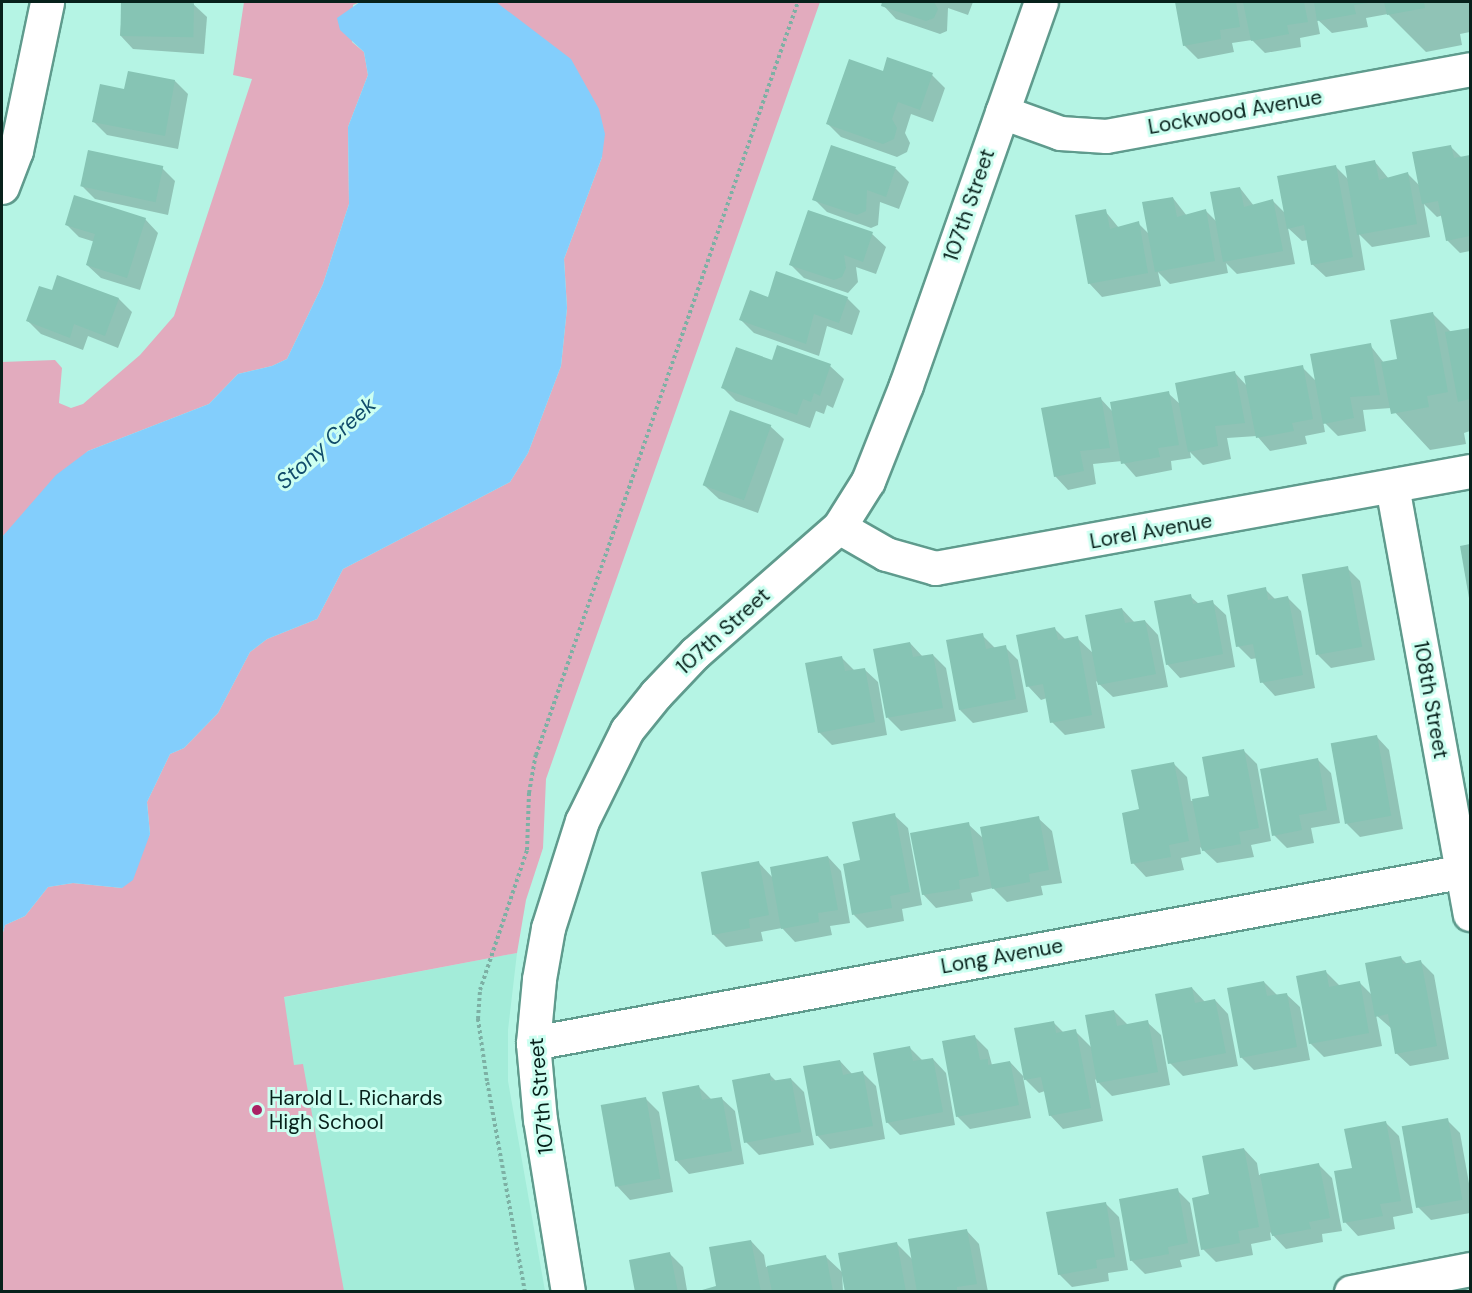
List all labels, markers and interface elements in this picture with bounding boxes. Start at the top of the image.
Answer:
street label: Lockwood Avenue [1146,84,1324,140]
street label: 107th Street [938,145,1000,265]
water label: Stony Creek [271,391,381,495]
street label: Lorel Avenue [1088,508,1214,554]
street label: 107th Street [671,582,775,680]
street label: 108th Street [1408,639,1454,761]
street label: Long Avenue [939,933,1065,979]
street label: 107th Street [523,1037,559,1155]
place label: Harold L. Richards High School [269,1085,443,1135]
marker: Harold L. Richards High School [250,1103,264,1117]

